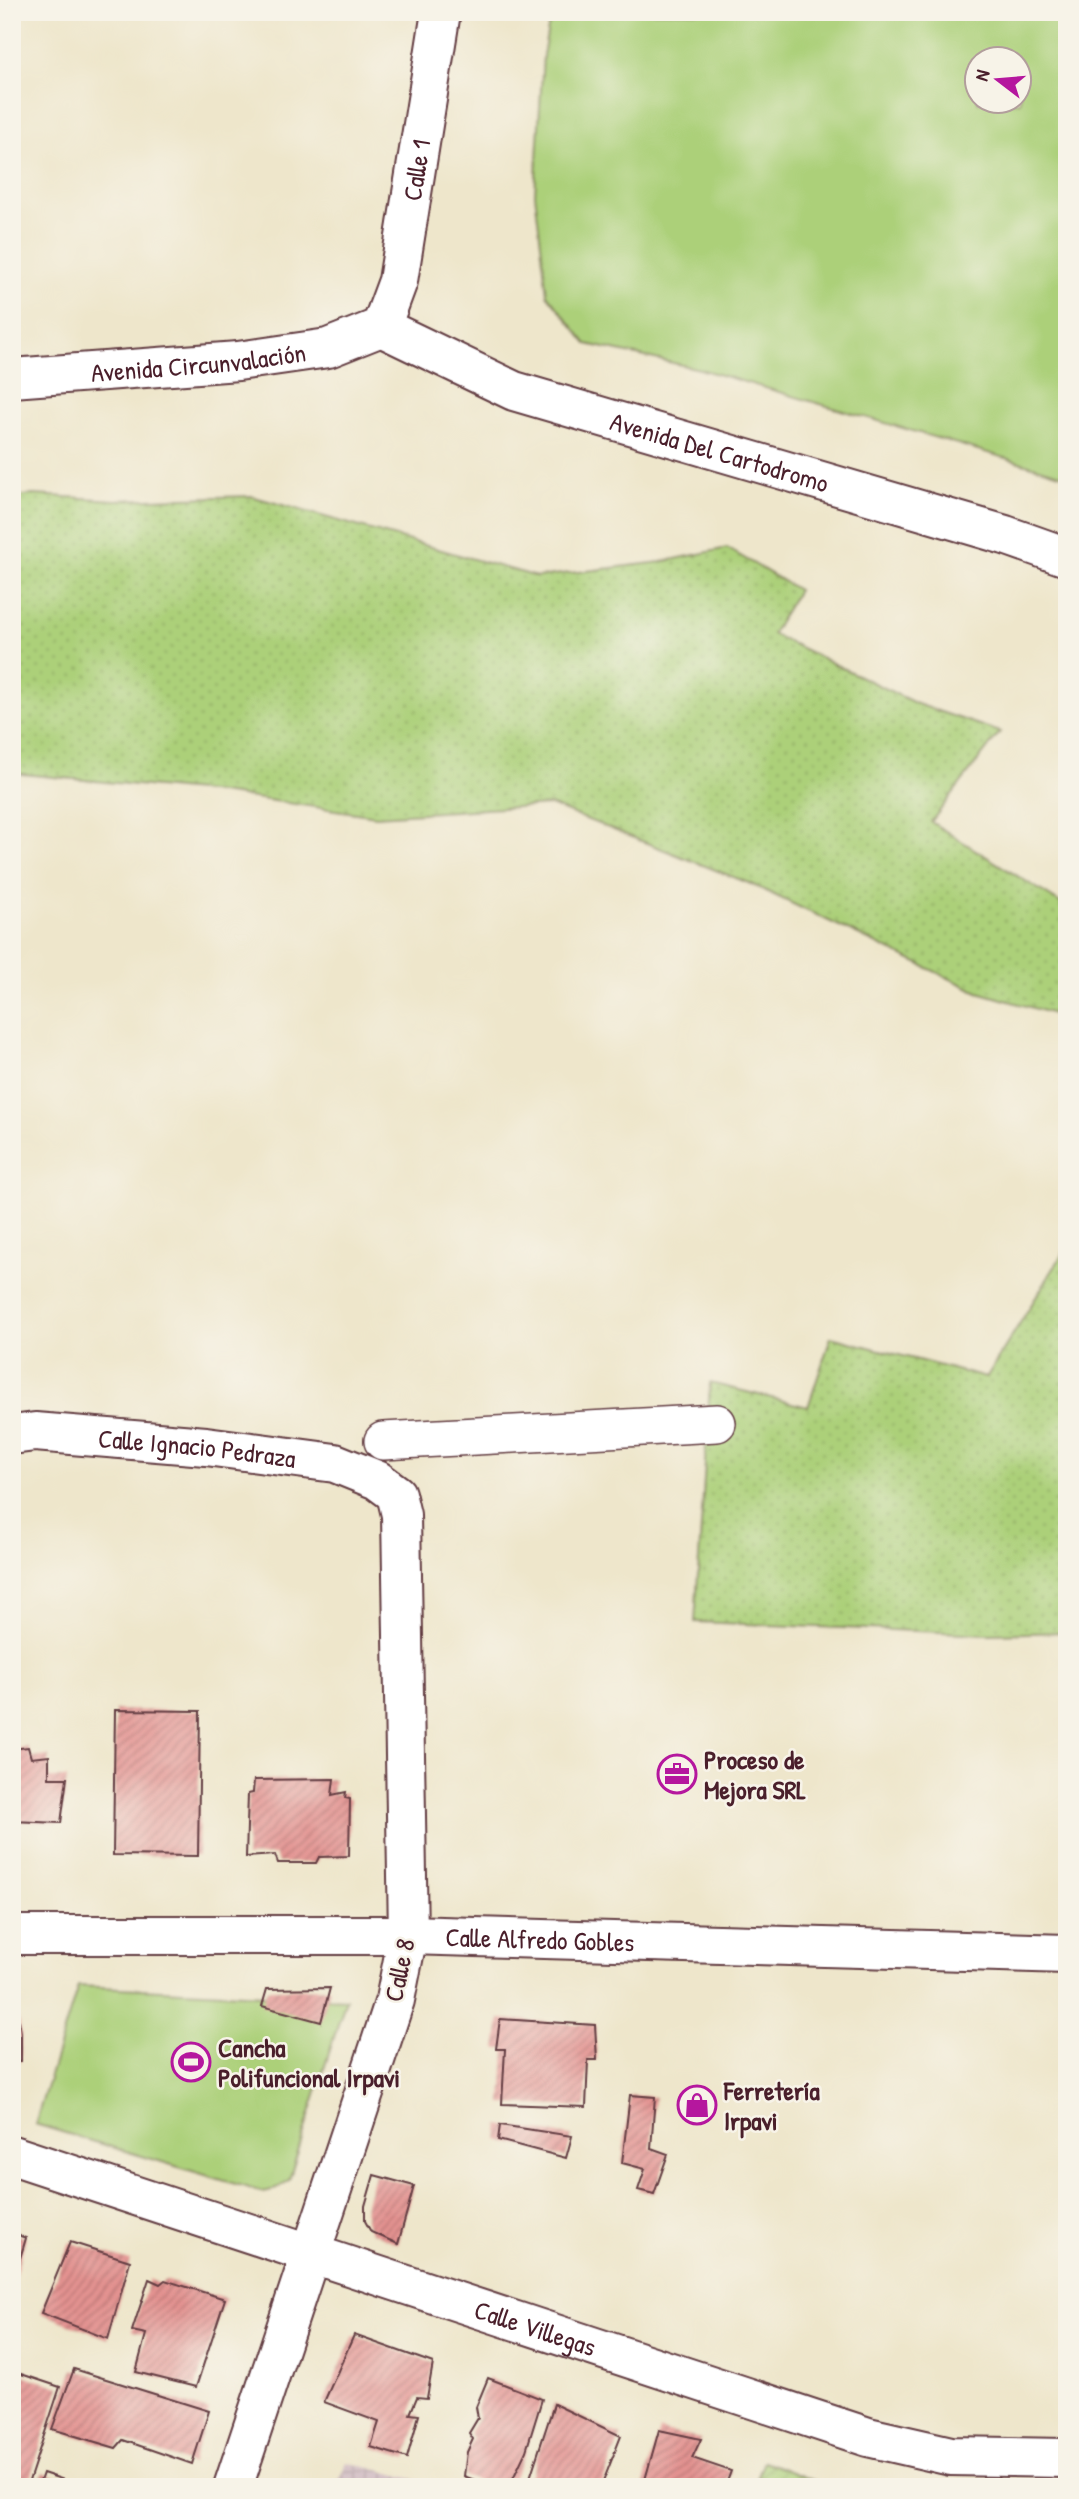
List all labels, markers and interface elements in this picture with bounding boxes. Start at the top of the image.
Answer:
north arrow [964,46,1034,116]
text: N [968,67,996,84]
street label: Calle 1 [394,137,438,203]
street label: Avenida Circunvalación [90,334,308,390]
street label: Avenida Del Cartodromo [607,403,833,500]
street label: Calle Ignacio Pedraza [97,1420,298,1475]
place label: Proceso de Mejora SRL [704,1742,806,1807]
office icon: Proceso de Mejora SRL [656,1753,698,1795]
street label: Calle Alfredo Gobles [445,1919,635,1959]
street label: Calle 8 [375,1935,423,2005]
place label: Cancha Polifuncional Irpavi [218,2030,400,2096]
sports icon: Cancha Polifuncional Irpavi [170,2041,212,2083]
place label: Ferretería Irpavi [723,2073,821,2139]
shop icon: Ferretería Irpavi [676,2084,718,2126]
street label: Calle Villegas [470,2291,601,2364]

